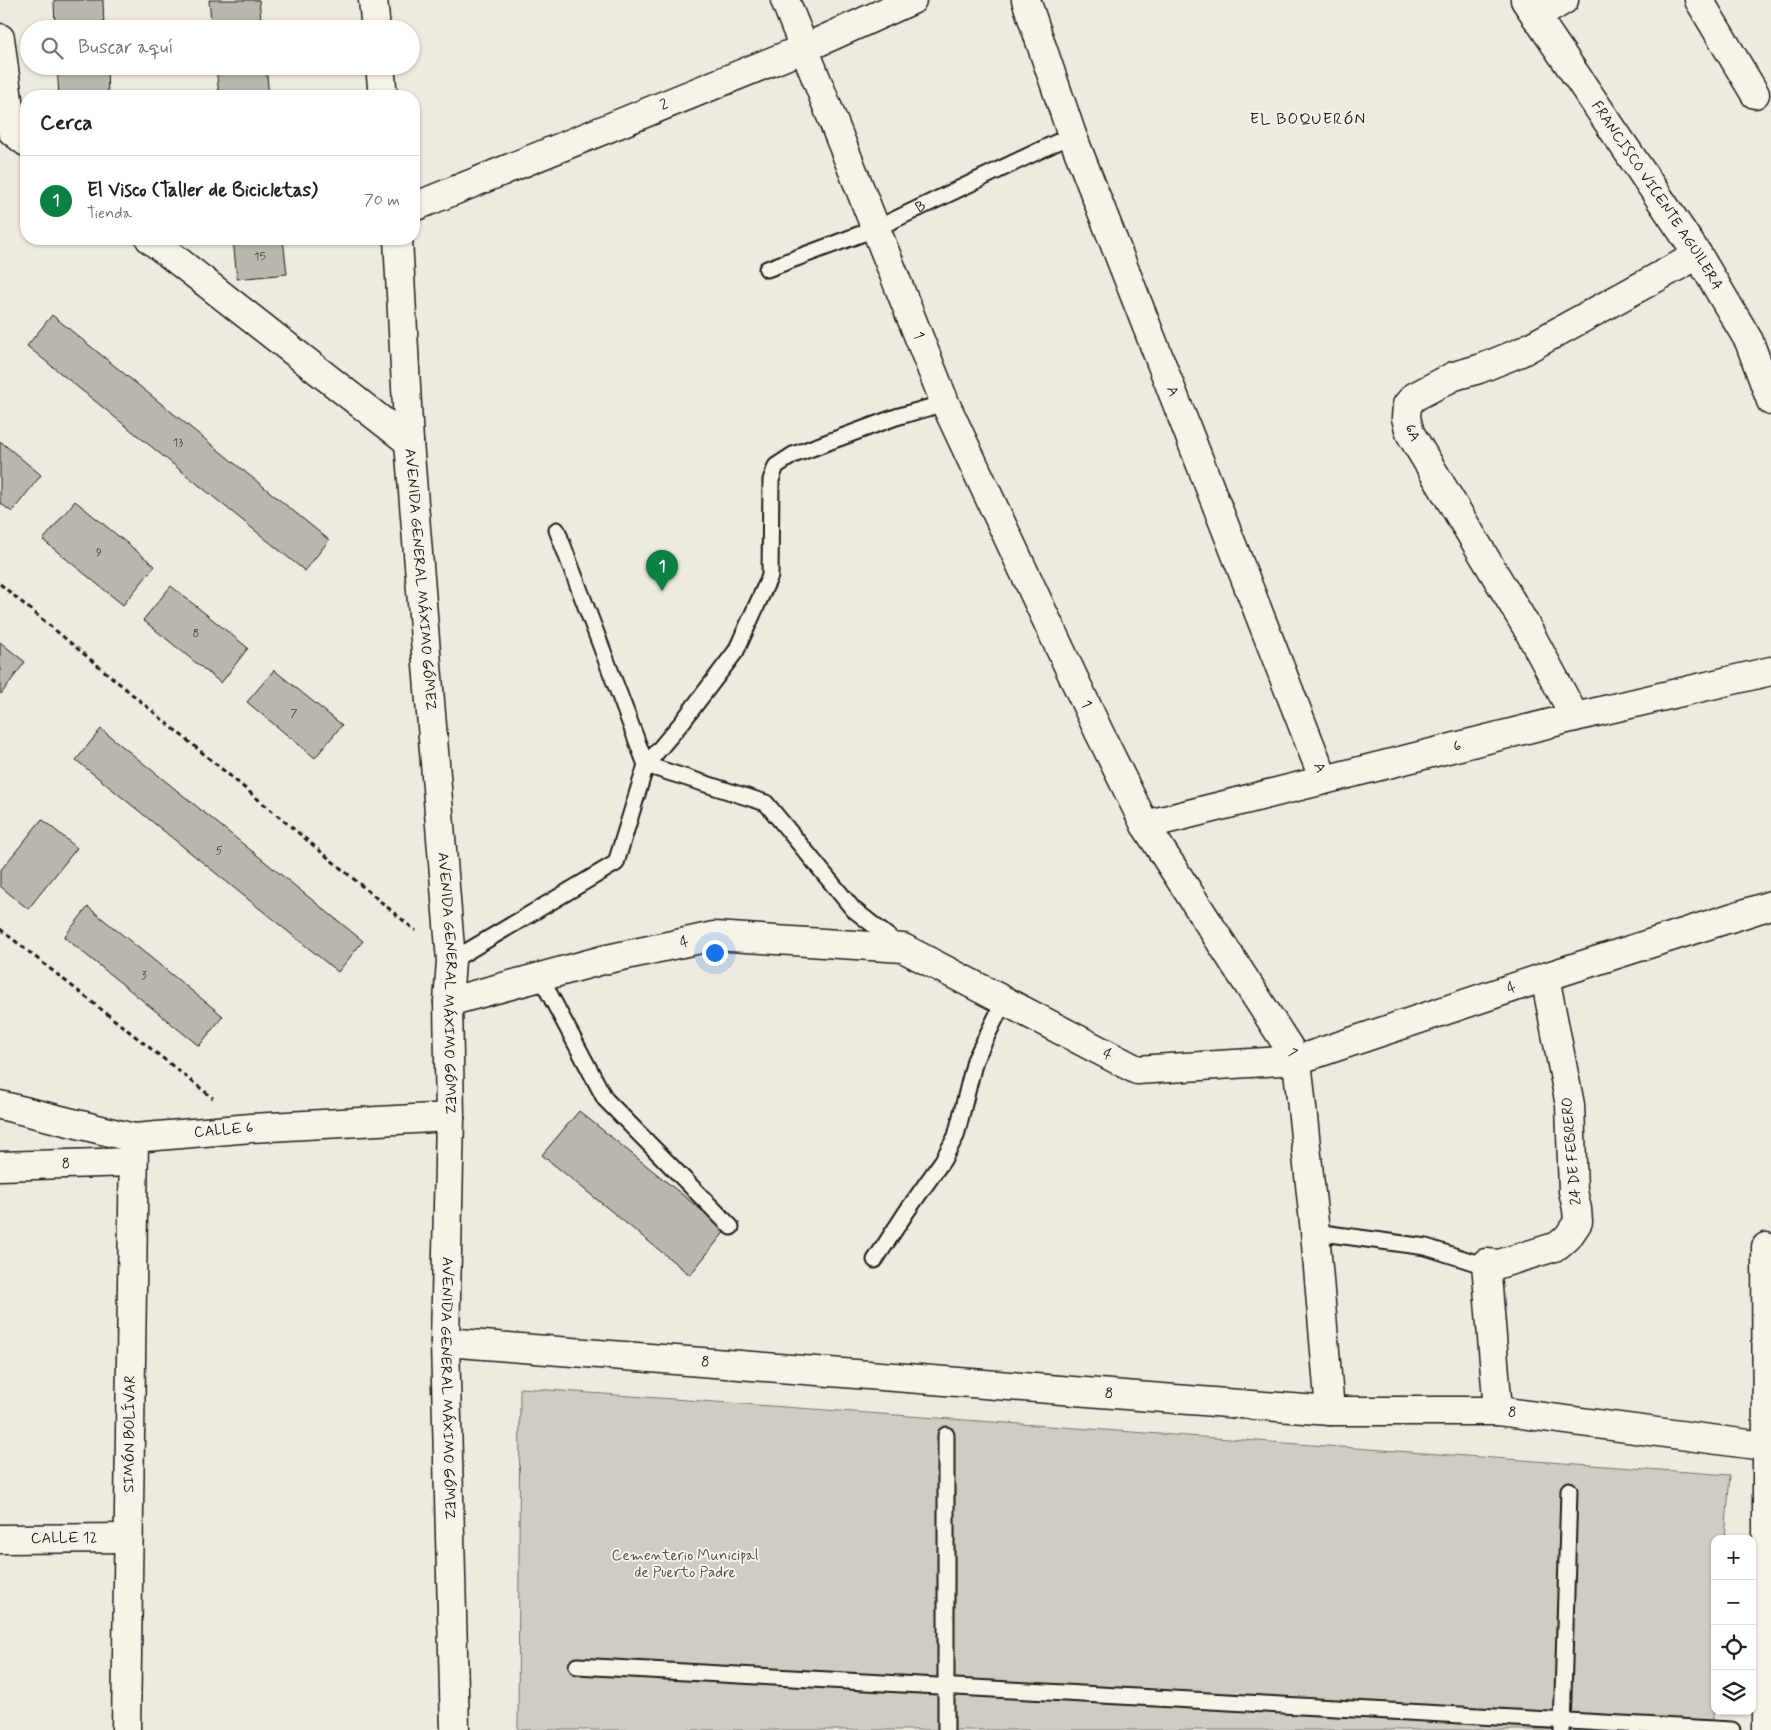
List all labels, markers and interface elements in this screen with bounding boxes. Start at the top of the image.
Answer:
search box [20,20,420,75]
icon: search [38,34,66,62]
text: Buscar aquí [78,35,173,60]
street label: 2 [657,95,671,116]
street label: FRANCISCO VICENTE AGUILERA [1586,97,1727,294]
text: Cerca [40,109,93,137]
district label: EL BOQUERÓN [1250,109,1366,130]
text: El Visco (Taller de Bicicletas) [87,178,318,203]
text: 1 [52,190,60,211]
text: 70 m [364,190,400,211]
street label: B [912,196,929,218]
text: Tienda [87,203,132,224]
house number: 15 [254,249,266,265]
street label: 1 [908,329,929,342]
street label: A [1161,383,1183,400]
street label: 6A [1399,421,1425,445]
house number: 13 [173,435,183,451]
street label: AVENIDA GENERAL MÁXIMO GÓMEZ [400,448,441,712]
house number: 9 [96,545,102,561]
pin: 1 [646,550,678,591]
house number: 8 [193,626,199,642]
street label: 1 [1075,697,1096,711]
house number: 7 [290,706,298,722]
street label: 6 [1451,736,1464,757]
street label: A [1308,760,1330,776]
house number: 5 [215,843,223,859]
street label: AVENIDA GENERAL MÁXIMO GÓMEZ [432,851,461,1115]
street label: 4 [678,932,691,953]
your location [702,940,728,966]
house number: 3 [141,968,147,984]
street label: 4 [1504,977,1519,999]
street label: 4 [1099,1044,1116,1066]
street label: 1 [1282,1044,1302,1060]
street label: 24 DE FEBRERO [1557,1096,1587,1206]
street label: CALLE 6 [193,1118,255,1143]
street label: 8 [61,1154,71,1174]
street label: AVENIDA GENERAL MÁXIMO GÓMEZ [435,1256,460,1520]
street label: 8 [700,1352,710,1373]
street label: SIMÓN BOLÍVAR [119,1375,141,1493]
street label: 8 [1104,1383,1114,1404]
street label: 8 [1507,1402,1518,1423]
street label: CALLE 12 [31,1528,97,1549]
map controls [1711,1535,1756,1715]
button: + [1711,1535,1756,1580]
park label: Cementerio Municipal de Puerto Padre [612,1546,759,1583]
button: − [1711,1580,1756,1625]
button: locate [1711,1625,1756,1670]
button: layers [1711,1670,1756,1715]

